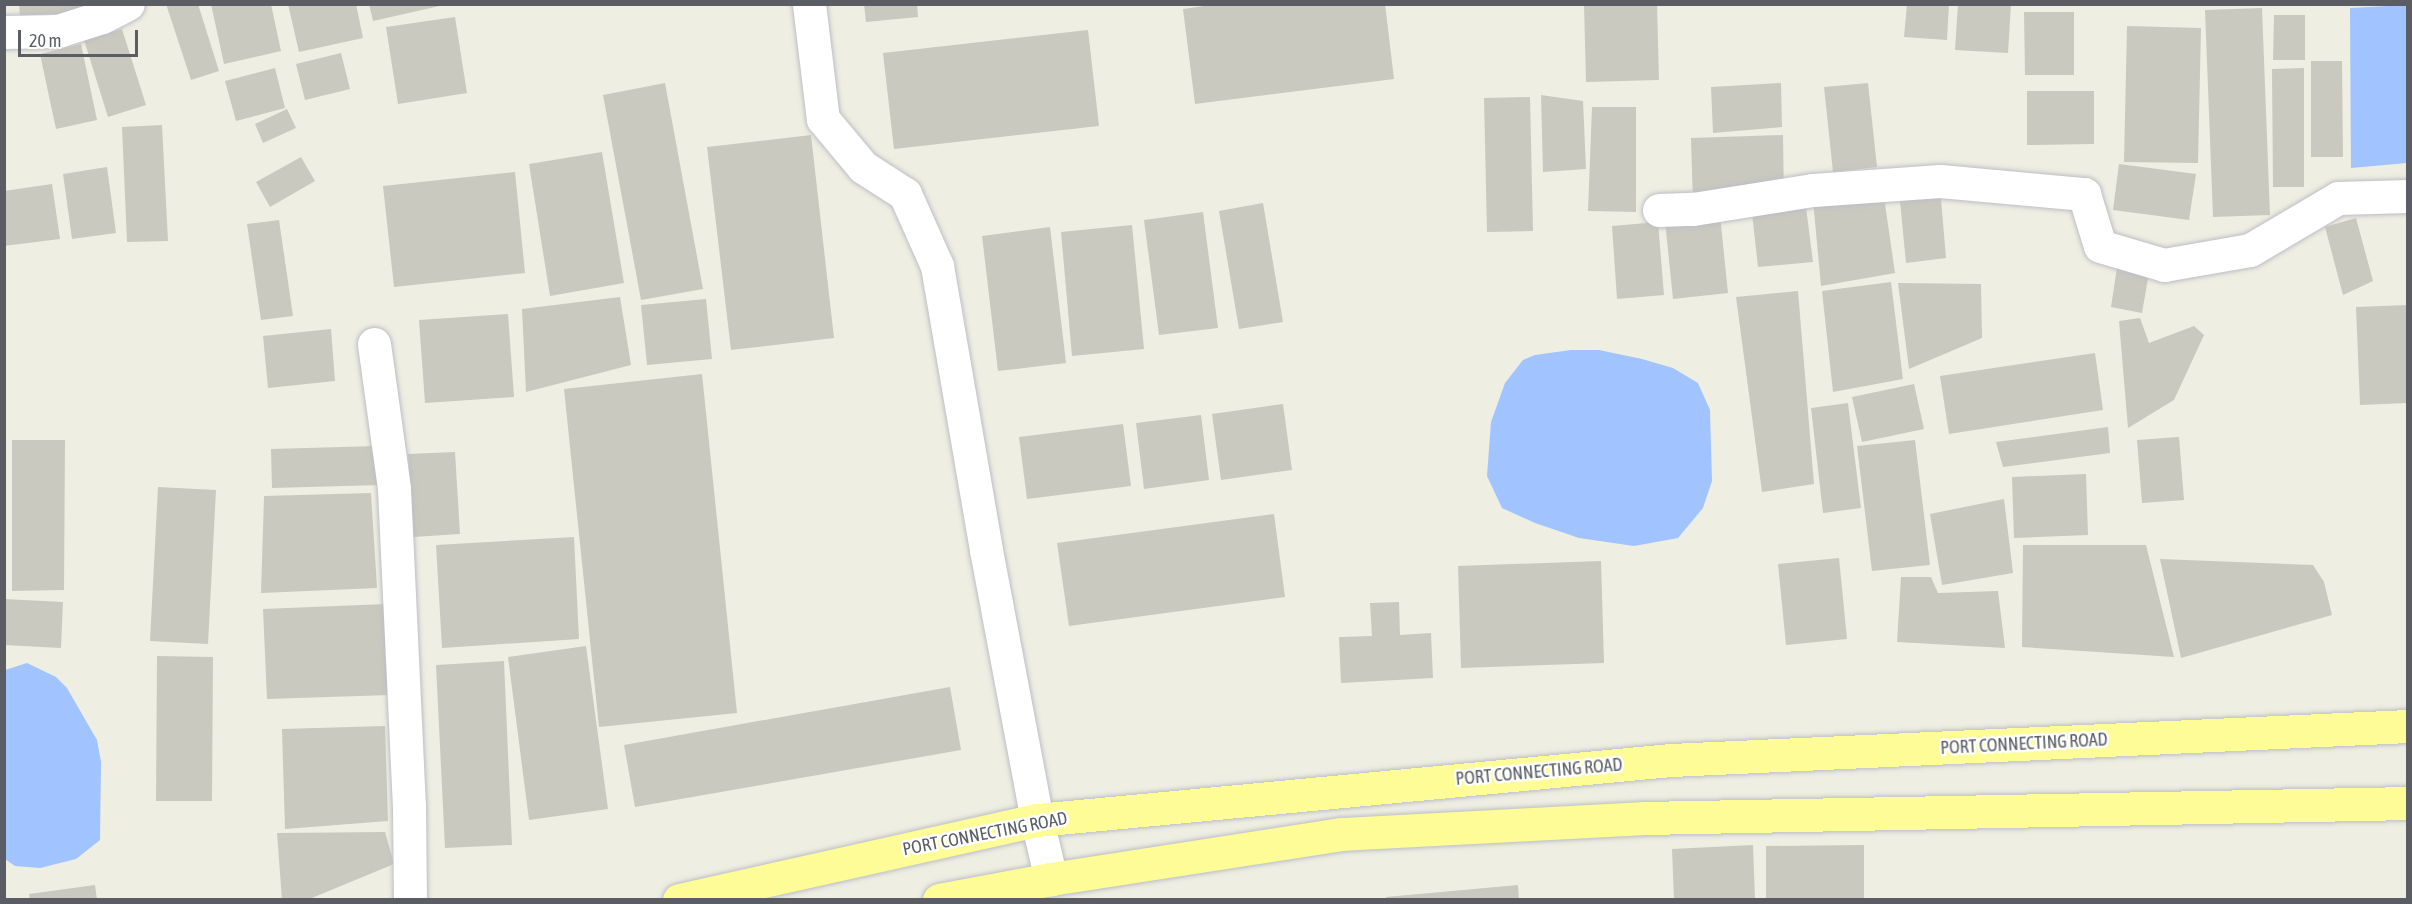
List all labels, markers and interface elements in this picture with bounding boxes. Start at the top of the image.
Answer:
scale bar [21,18,141,56]
text: 20 m [29,30,61,51]
street label: PORT CONNECTING ROAD [1940,729,2108,759]
street label: PORT CONNECTING ROAD [1455,754,1623,790]
street label: PORT CONNECTING ROAD [901,807,1069,861]

